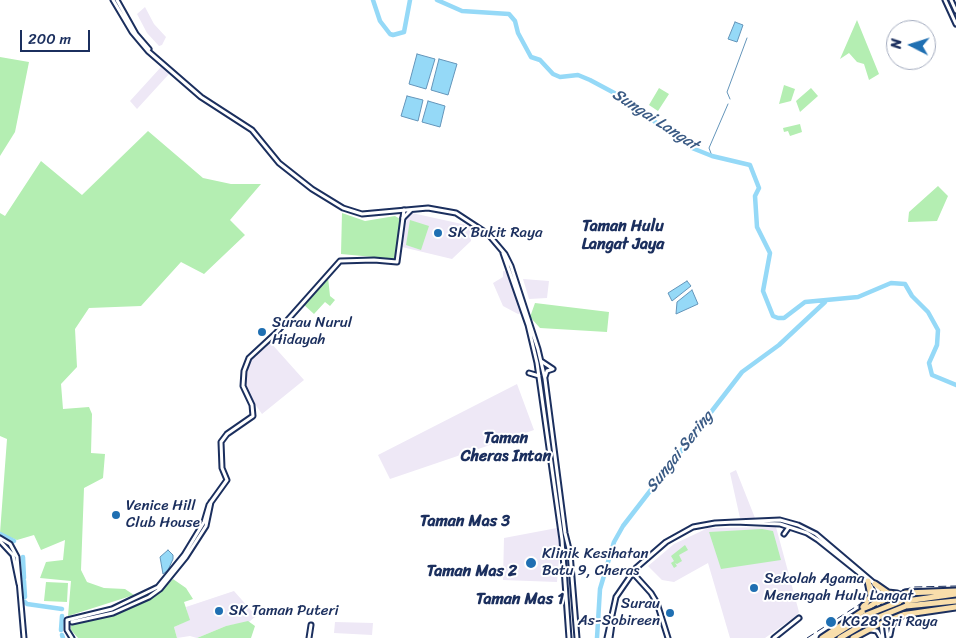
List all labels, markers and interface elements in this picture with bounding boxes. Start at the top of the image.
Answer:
scale bar [22,20,92,52]
north arrow [886,20,936,70]
text: 200 m [28,26,71,52]
text: N [884,38,909,50]
water label: Sungai Langat [608,85,702,155]
district label: Taman Hulu Langat Jaya [582,217,664,255]
place label: SK Bukit Raya [448,224,542,242]
marker: SK Bukit Raya [432,227,444,239]
place label: Surau Nurul Hidayah [272,314,352,349]
marker: Surau Nurul Hidayah [256,326,268,338]
water label: Sungai Sering [642,408,718,496]
district label: Taman Cheras Intan [461,429,551,467]
place label: Venice Hill Club House [126,497,200,532]
marker: Venice Hill Club House [110,509,122,521]
district label: Taman Mas 3 [420,512,510,532]
place label: Klinik Kesihatan Batu 9, Cheras [542,545,649,580]
marker: Klinik Kesihatan Batu 9, Cheras [524,556,538,570]
district label: Taman Mas 2 [427,562,517,582]
place label: Sekolah Agama Menengah Hulu Langat [764,570,913,605]
marker: Sekolah Agama Menengah Hulu Langat [748,582,760,594]
district label: Taman Mas 1 [476,590,564,610]
place label: Surau As-Sobireen [578,595,660,630]
place label: SK Taman Puteri [229,602,339,620]
marker: SK Taman Puteri [213,605,225,617]
marker: Surau As-Sobireen [664,607,676,619]
place label: KG28 Sri Raya [842,613,938,631]
marker: KG28 Sri Raya [824,615,838,629]

